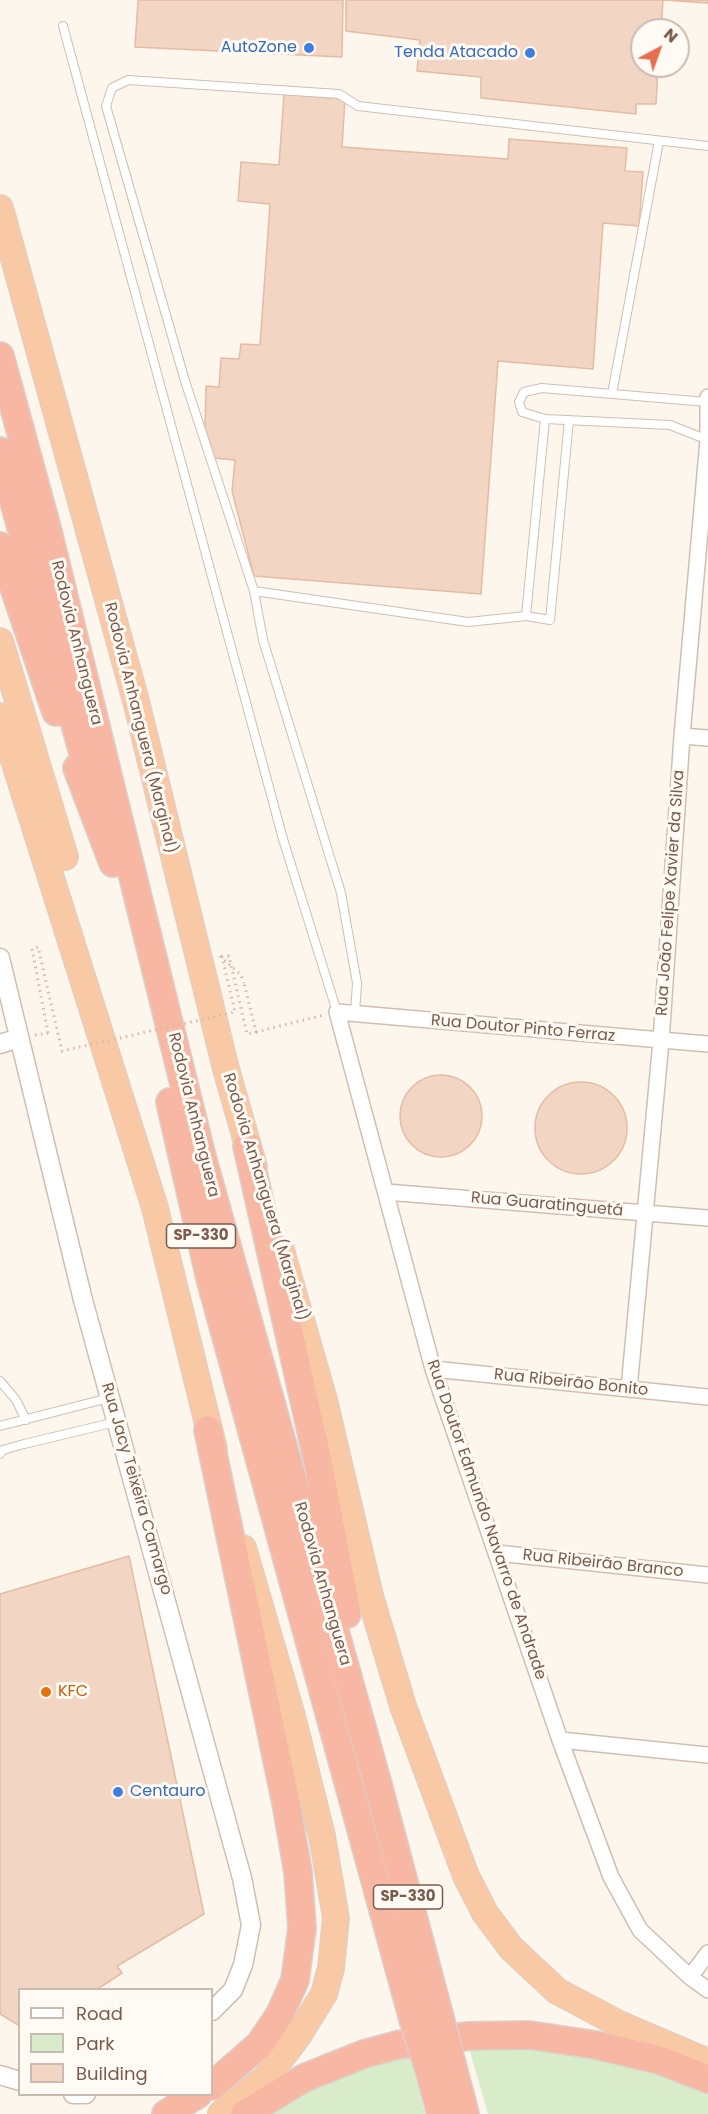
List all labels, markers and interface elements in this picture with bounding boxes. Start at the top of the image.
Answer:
north arrow [630,18,690,78]
text: N [659,23,683,48]
place label: AutoZone [221,38,297,58]
marker: AutoZone [302,41,316,55]
place label: Tenda Atacado [394,43,518,63]
marker: Tenda Atacado [523,46,537,60]
street label: Rodovia Anhanguera [46,559,106,727]
street label: Rodovia Anhanguera (Marginal) [99,600,181,856]
street label: Rua João Felipe Xavier da Silva [653,769,689,1017]
street label: Rua Doutor Pinto Ferraz [430,1011,616,1047]
street label: Rodovia Anhanguera [163,1031,223,1199]
street label: Rodovia Anhanguera (Marginal) [218,1071,312,1323]
street label: Rua Guaratinguetá [470,1189,624,1221]
road number: SP-330 [166,1224,236,1248]
street label: Rua Doutor Edmundo Navarro de Andrade [422,1357,550,1683]
street label: Rua Ribeirão Bonito [493,1365,649,1401]
street label: Rua Jacy Teixeira Camargo [96,1381,176,1597]
street label: Rodovia Anhanguera [289,1500,355,1668]
street label: Rua Ribeirão Branco [522,1546,684,1582]
place label: KFC [58,1682,88,1702]
marker: KFC [39,1685,53,1699]
place label: Centauro [130,1782,206,1802]
marker: Centauro [111,1785,125,1799]
road number: SP-330 [374,1885,442,1909]
legend [18,1988,213,2096]
text: Road [76,2001,123,2026]
text: Park [76,2031,115,2056]
text: Building [76,2061,148,2086]

